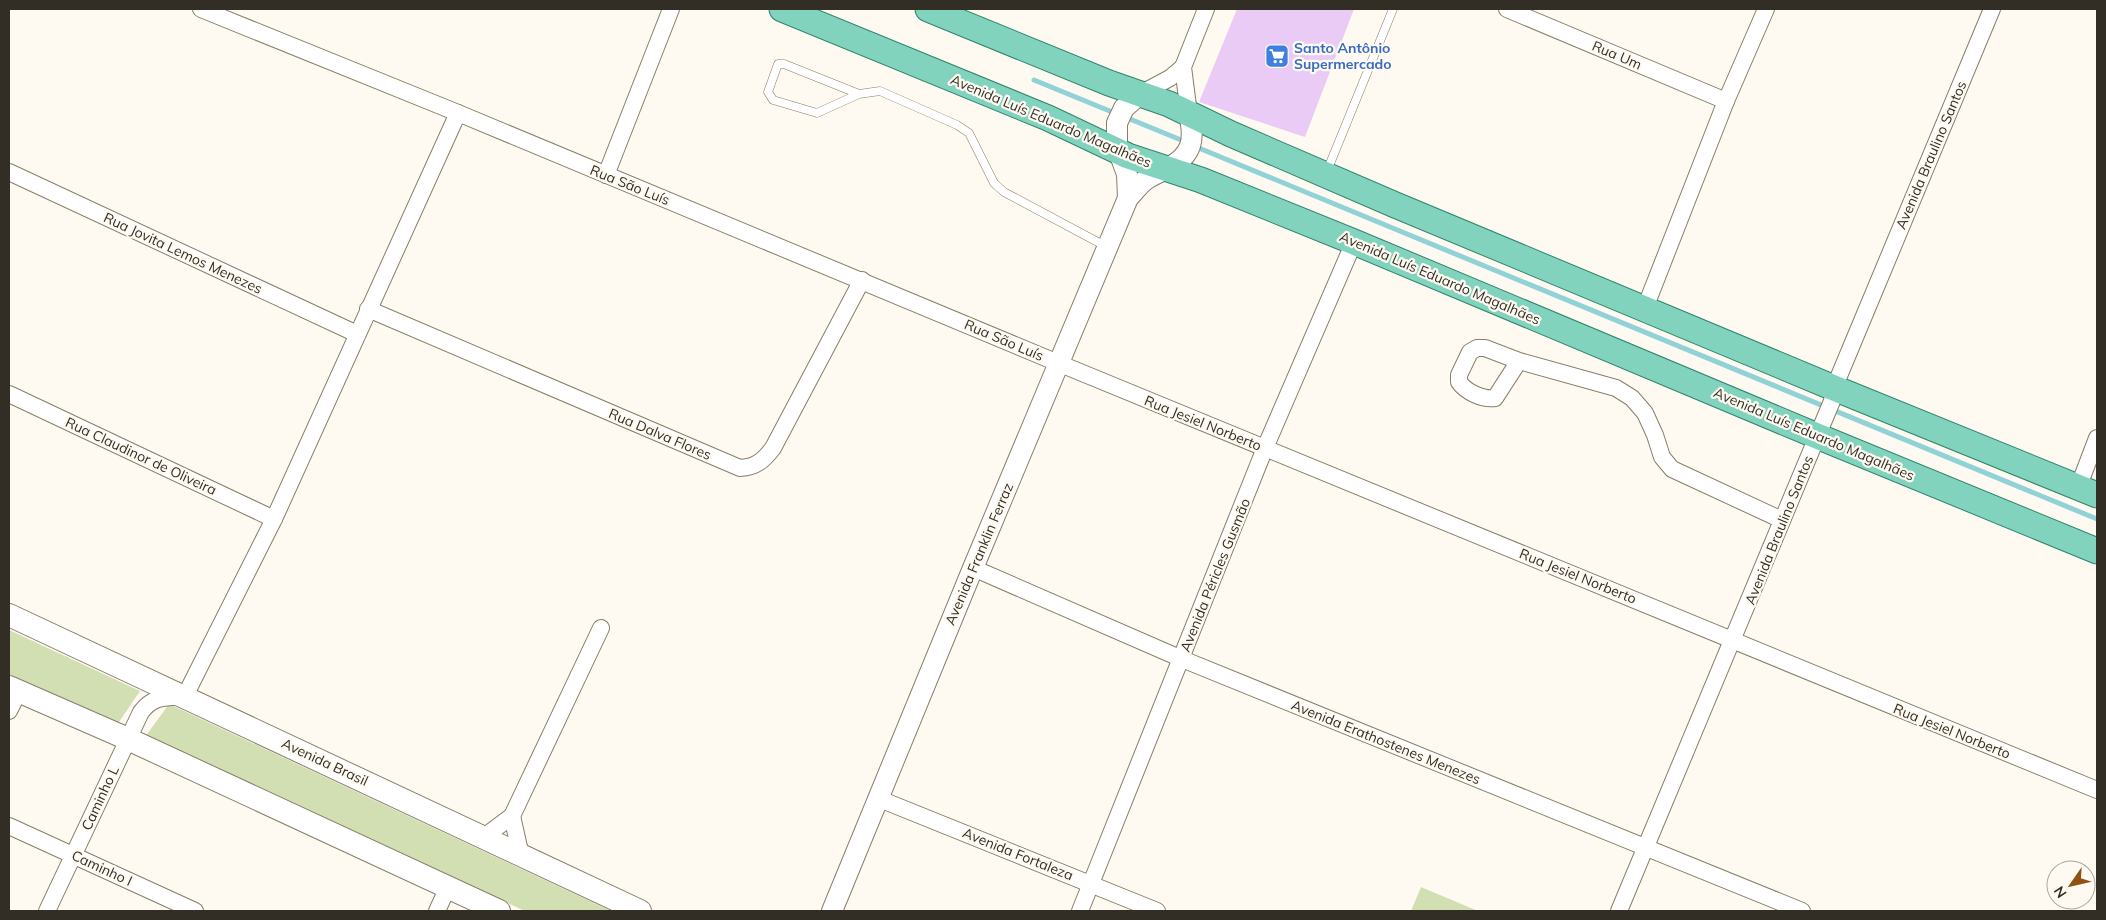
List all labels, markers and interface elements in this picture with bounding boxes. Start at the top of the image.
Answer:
street label: Rua Um [1589,36,1645,74]
place label: Santo Antônio Supermercado [1294,39,1392,73]
supermarket icon: Santo Antônio Supermercado [1264,43,1290,69]
street label: Avenida Luís Eduardo Magalhães [948,70,1154,172]
street label: Avenida Braulino Santos [1892,78,1970,232]
street label: Rua São Luís [587,161,673,209]
street label: Rua Jovita Lemos Menezes [101,208,265,298]
street label: Avenida Luís Eduardo Magalhães [1337,227,1543,329]
street label: Rua São Luís [962,315,1046,365]
street label: Avenida Luís Eduardo Magalhães [1711,383,1917,485]
street label: Rua Jesiel Norberto [1142,391,1264,455]
street label: Rua Dalva Flores [606,404,714,464]
street label: Rua Claudinor de Oliveira [63,413,219,499]
street label: Avenida Braulino Santos [1741,453,1817,607]
street label: Avenida Franklin Ferraz [941,480,1017,628]
street label: Avenida Péricles Gusmão [1176,496,1254,654]
street label: Rua Jesiel Norberto [1517,544,1639,608]
street label: Avenida Erathostenes Menezes [1289,696,1483,788]
street label: Rua Jesiel Norberto [1891,699,2013,763]
street label: Avenida Brasil [279,734,371,790]
street label: Caminho L [77,763,123,833]
street label: Avenida Fortaleza [960,824,1076,884]
street label: Caminho I [69,846,135,890]
north arrow [2046,860,2096,910]
text: N [2050,883,2071,902]

